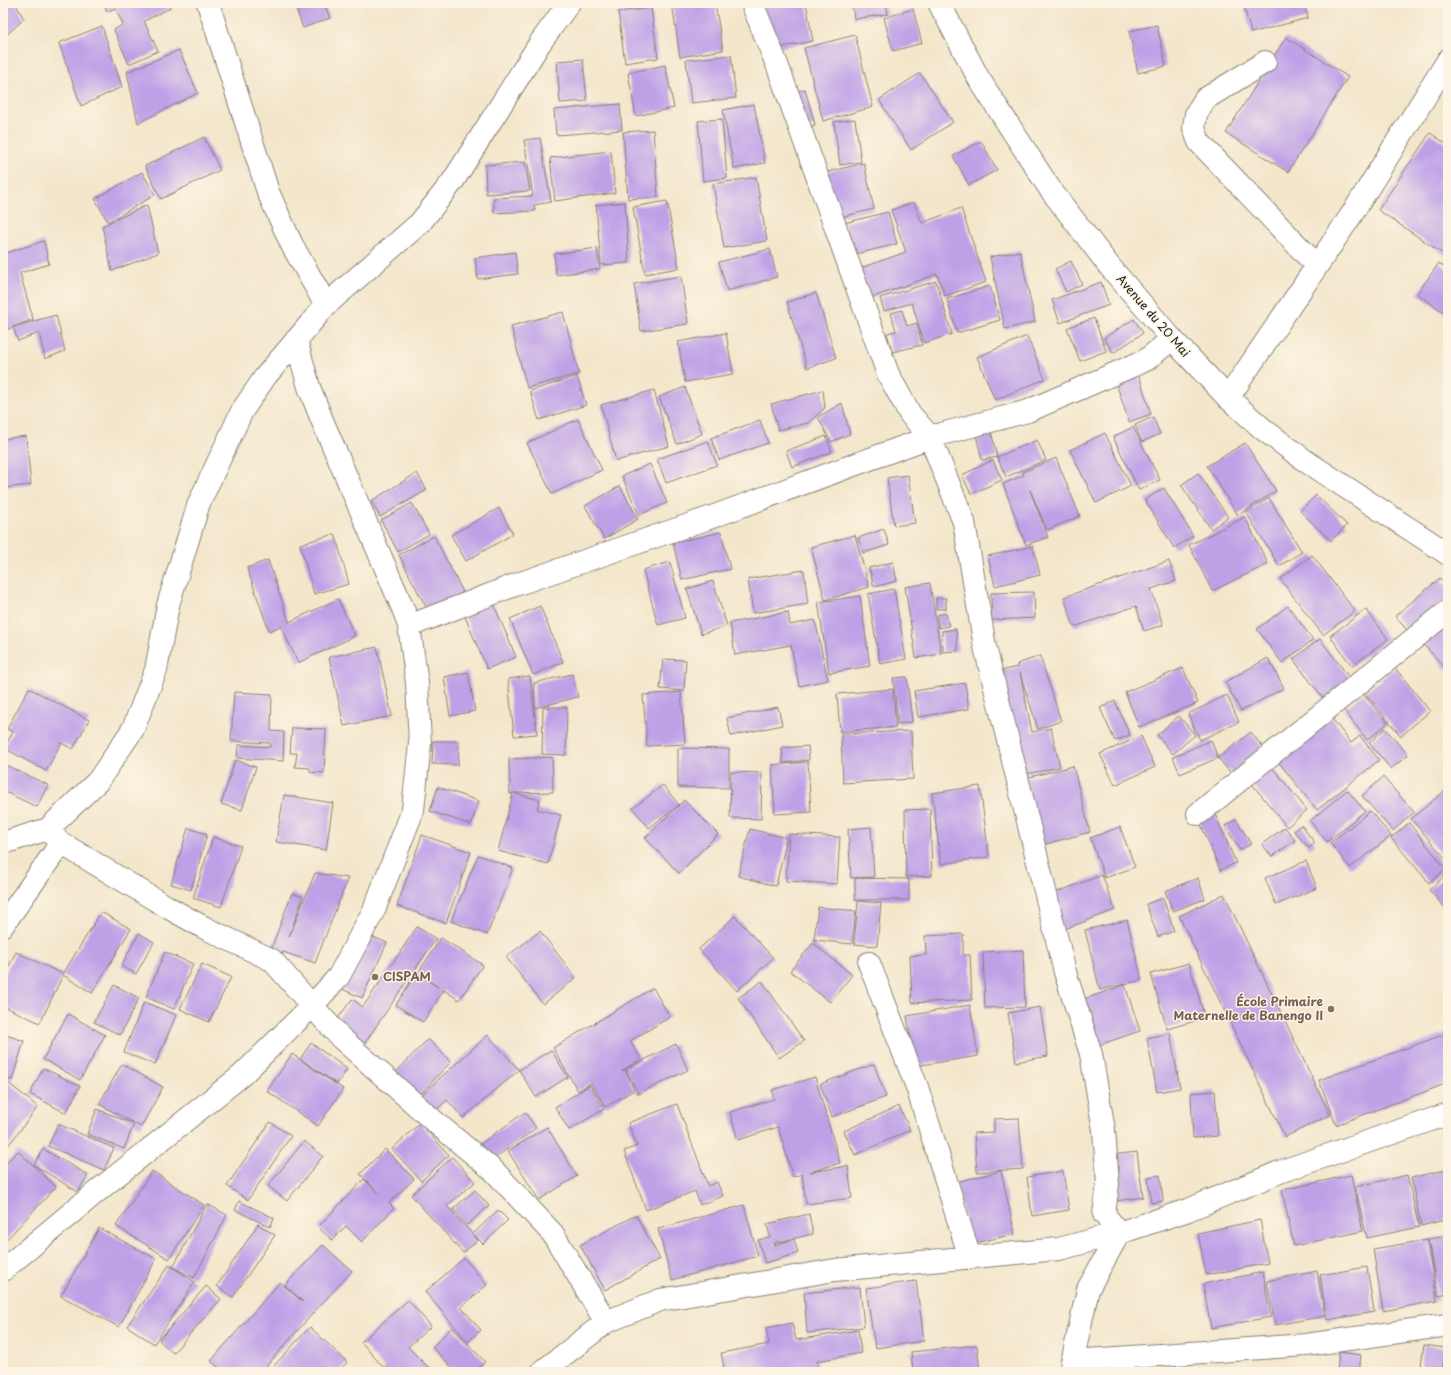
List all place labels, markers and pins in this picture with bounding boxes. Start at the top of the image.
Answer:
place label: CISPAM [383,967,431,985]
marker: CISPAM [370,972,380,982]
place label: École Primaire Maternelle de Banengo II [1174,992,1323,1024]
marker: École Primaire Maternelle de Banengo II [1326,1004,1336,1014]

